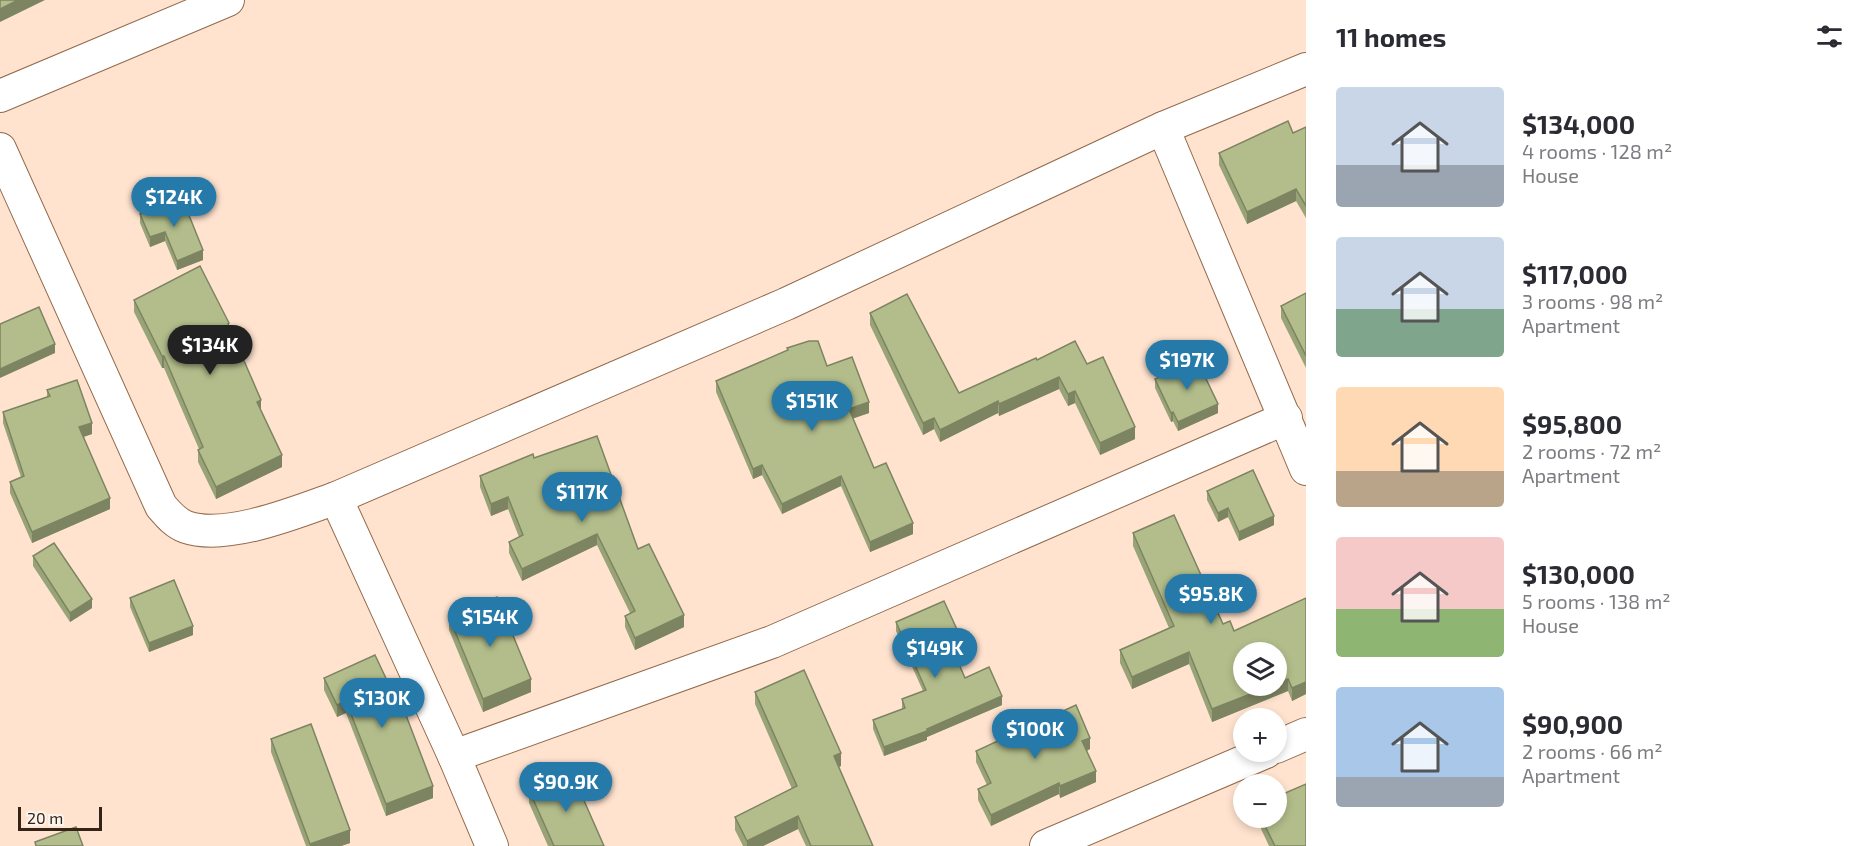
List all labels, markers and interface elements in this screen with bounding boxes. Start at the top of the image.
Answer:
icon: filters [1813,20,1846,53]
text: 11 homes [1336,21,1446,52]
text: $134,000 [1522,108,1635,139]
icon: home [1384,111,1456,183]
text: 4 rooms · 128 m² [1522,139,1672,163]
text: House [1522,163,1579,187]
pin: $124K [132,177,216,228]
text: $124K [145,184,203,208]
text: $117,000 [1522,258,1628,289]
icon: home [1384,261,1456,333]
text: 3 rooms · 98 m² [1522,289,1663,313]
text: Apartment [1522,313,1620,337]
pin: $134K [168,325,252,376]
text: $134K [182,332,239,356]
pin: $197K [1145,340,1229,391]
text: $197K [1159,347,1215,371]
pin: $151K [770,381,854,432]
text: $151K [786,388,838,412]
text: $95,800 [1522,408,1622,439]
icon: home [1384,411,1456,483]
text: 2 rooms · 72 m² [1522,439,1661,463]
text: Apartment [1522,463,1620,487]
pin: $117K [540,472,624,523]
text: $117K [556,479,608,503]
text: $130,000 [1522,558,1635,589]
icon: home [1384,561,1456,633]
pin: $95.8K [1162,574,1260,625]
text: $95.8K [1179,581,1243,605]
text: 5 rooms · 138 m² [1522,589,1670,613]
pin: $154K [448,597,532,648]
text: $154K [462,604,518,628]
text: House [1522,613,1579,637]
pin: $149K [893,628,977,679]
text: $149K [906,635,964,659]
map controls [1233,642,1287,828]
button: layers [1233,642,1287,696]
pin: $130K [340,678,424,729]
text: $130K [354,685,410,709]
button: + [1233,708,1287,762]
text: $90,900 [1522,708,1623,739]
pin: $100K [993,709,1077,760]
icon: home [1384,711,1456,783]
text: $100K [1006,716,1064,740]
text: 2 rooms · 66 m² [1522,739,1663,763]
pin: $90.9K [517,762,615,813]
text: Apartment [1522,763,1620,787]
text: $90.9K [533,769,599,793]
button: − [1233,774,1287,828]
scale bar [18,804,102,832]
text: 20 m [27,808,63,827]

